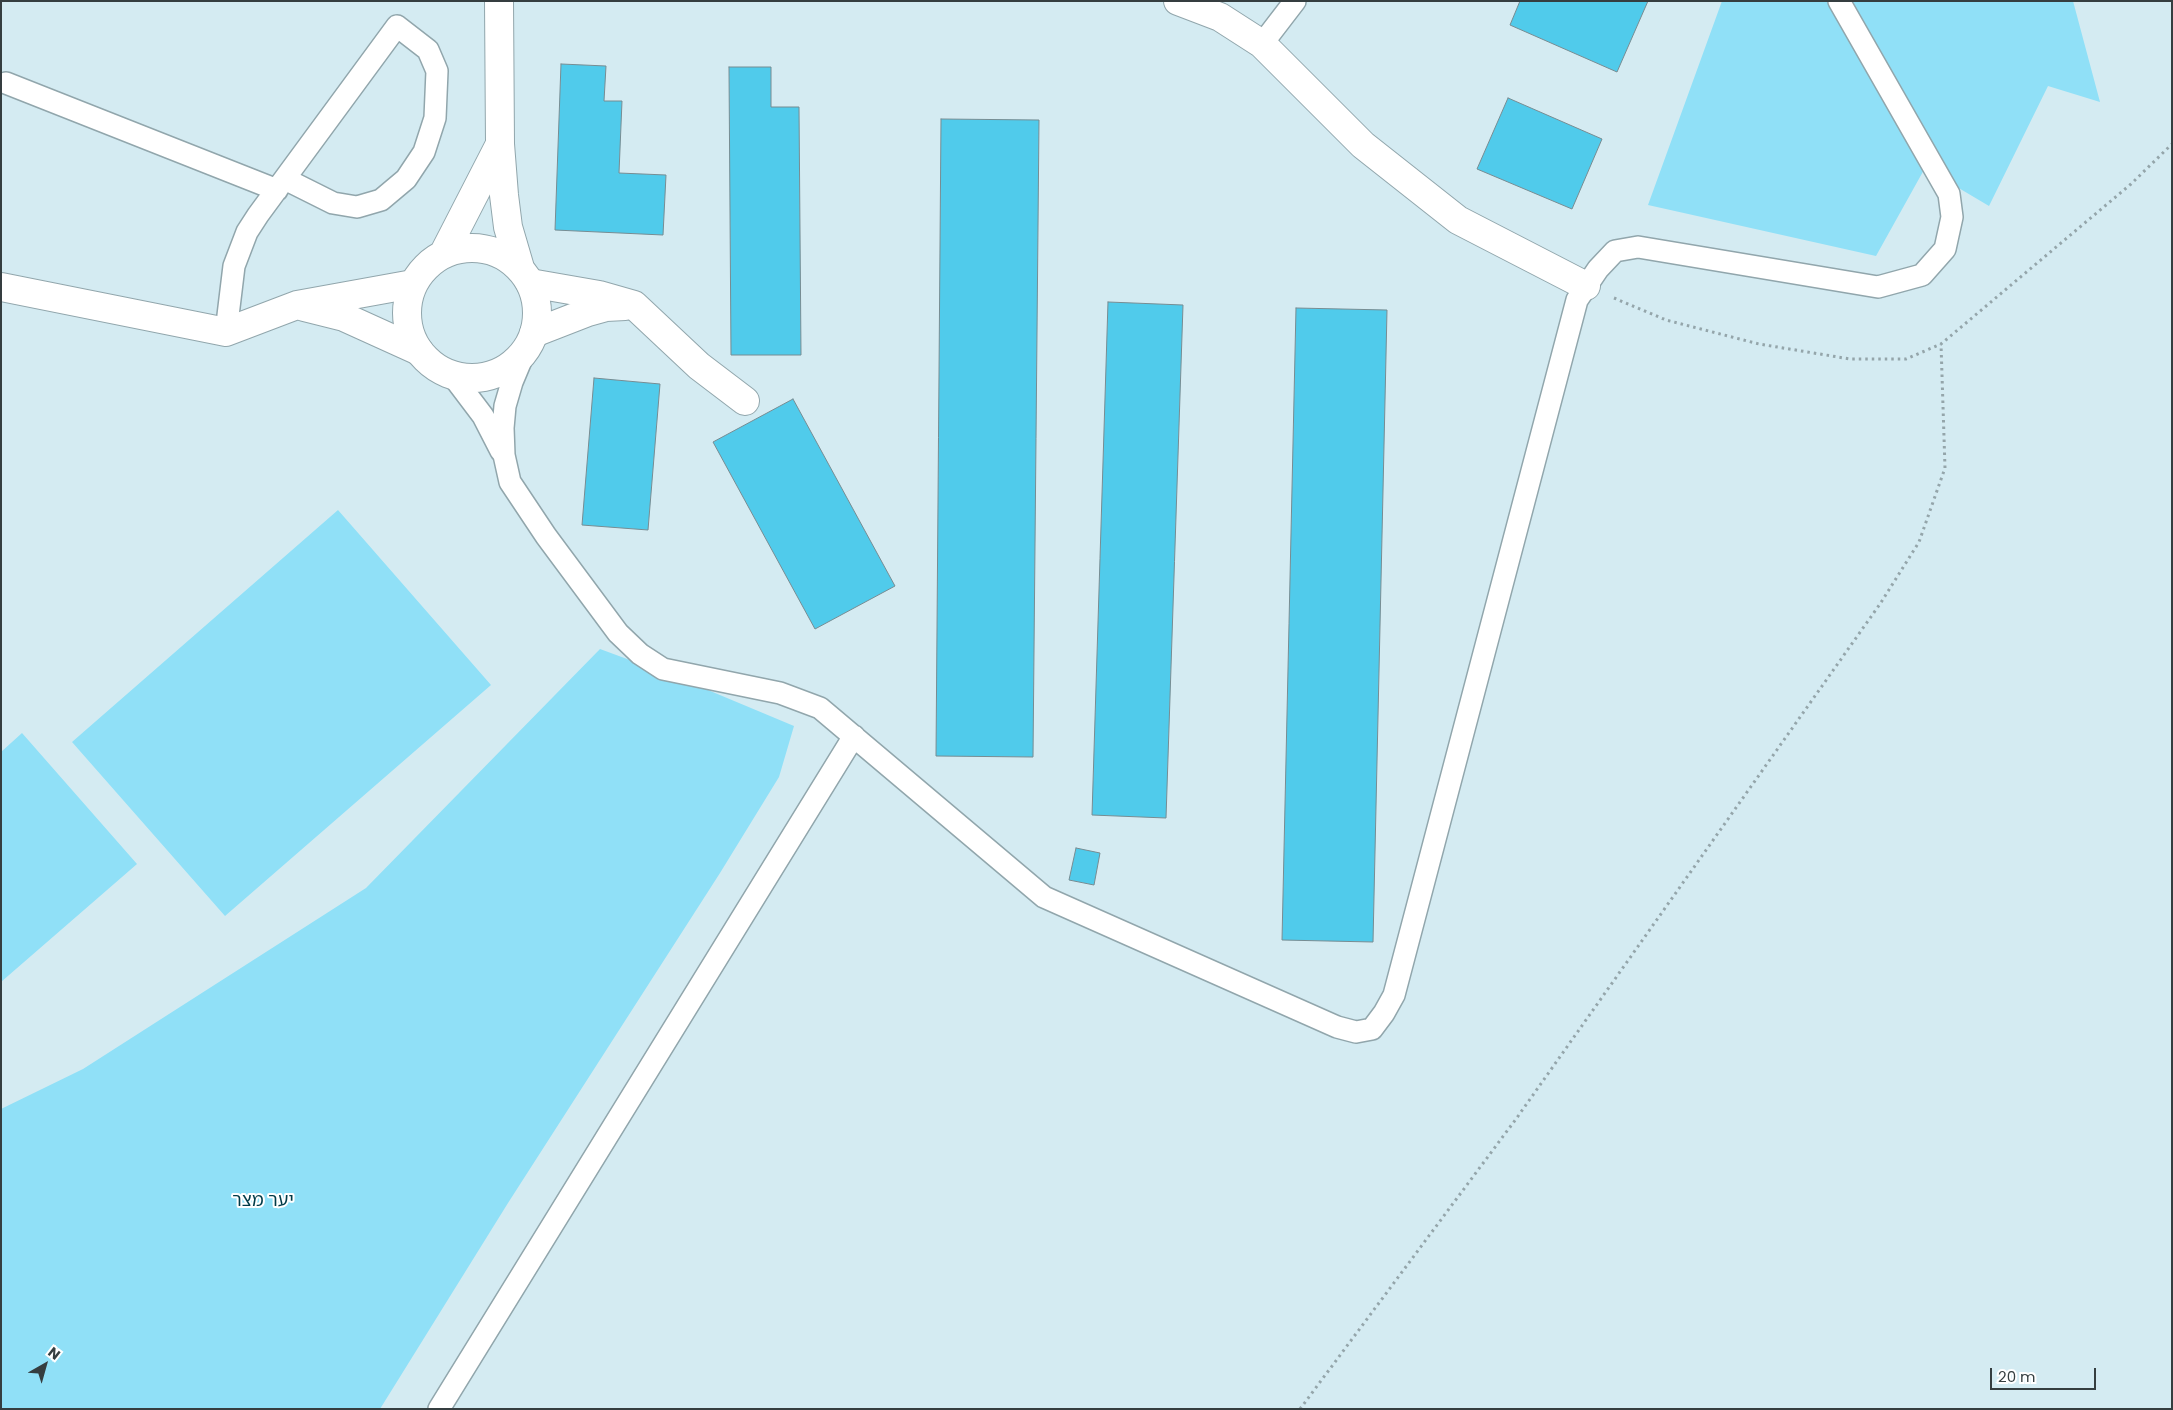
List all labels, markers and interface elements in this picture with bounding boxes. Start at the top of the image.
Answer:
park label: יער מצר [232,1190,294,1212]
north arrow [20,1340,70,1390]
text: N [44,1342,65,1364]
scale bar [1993,1358,2099,1390]
text: 20 m [1998,1366,2036,1387]

